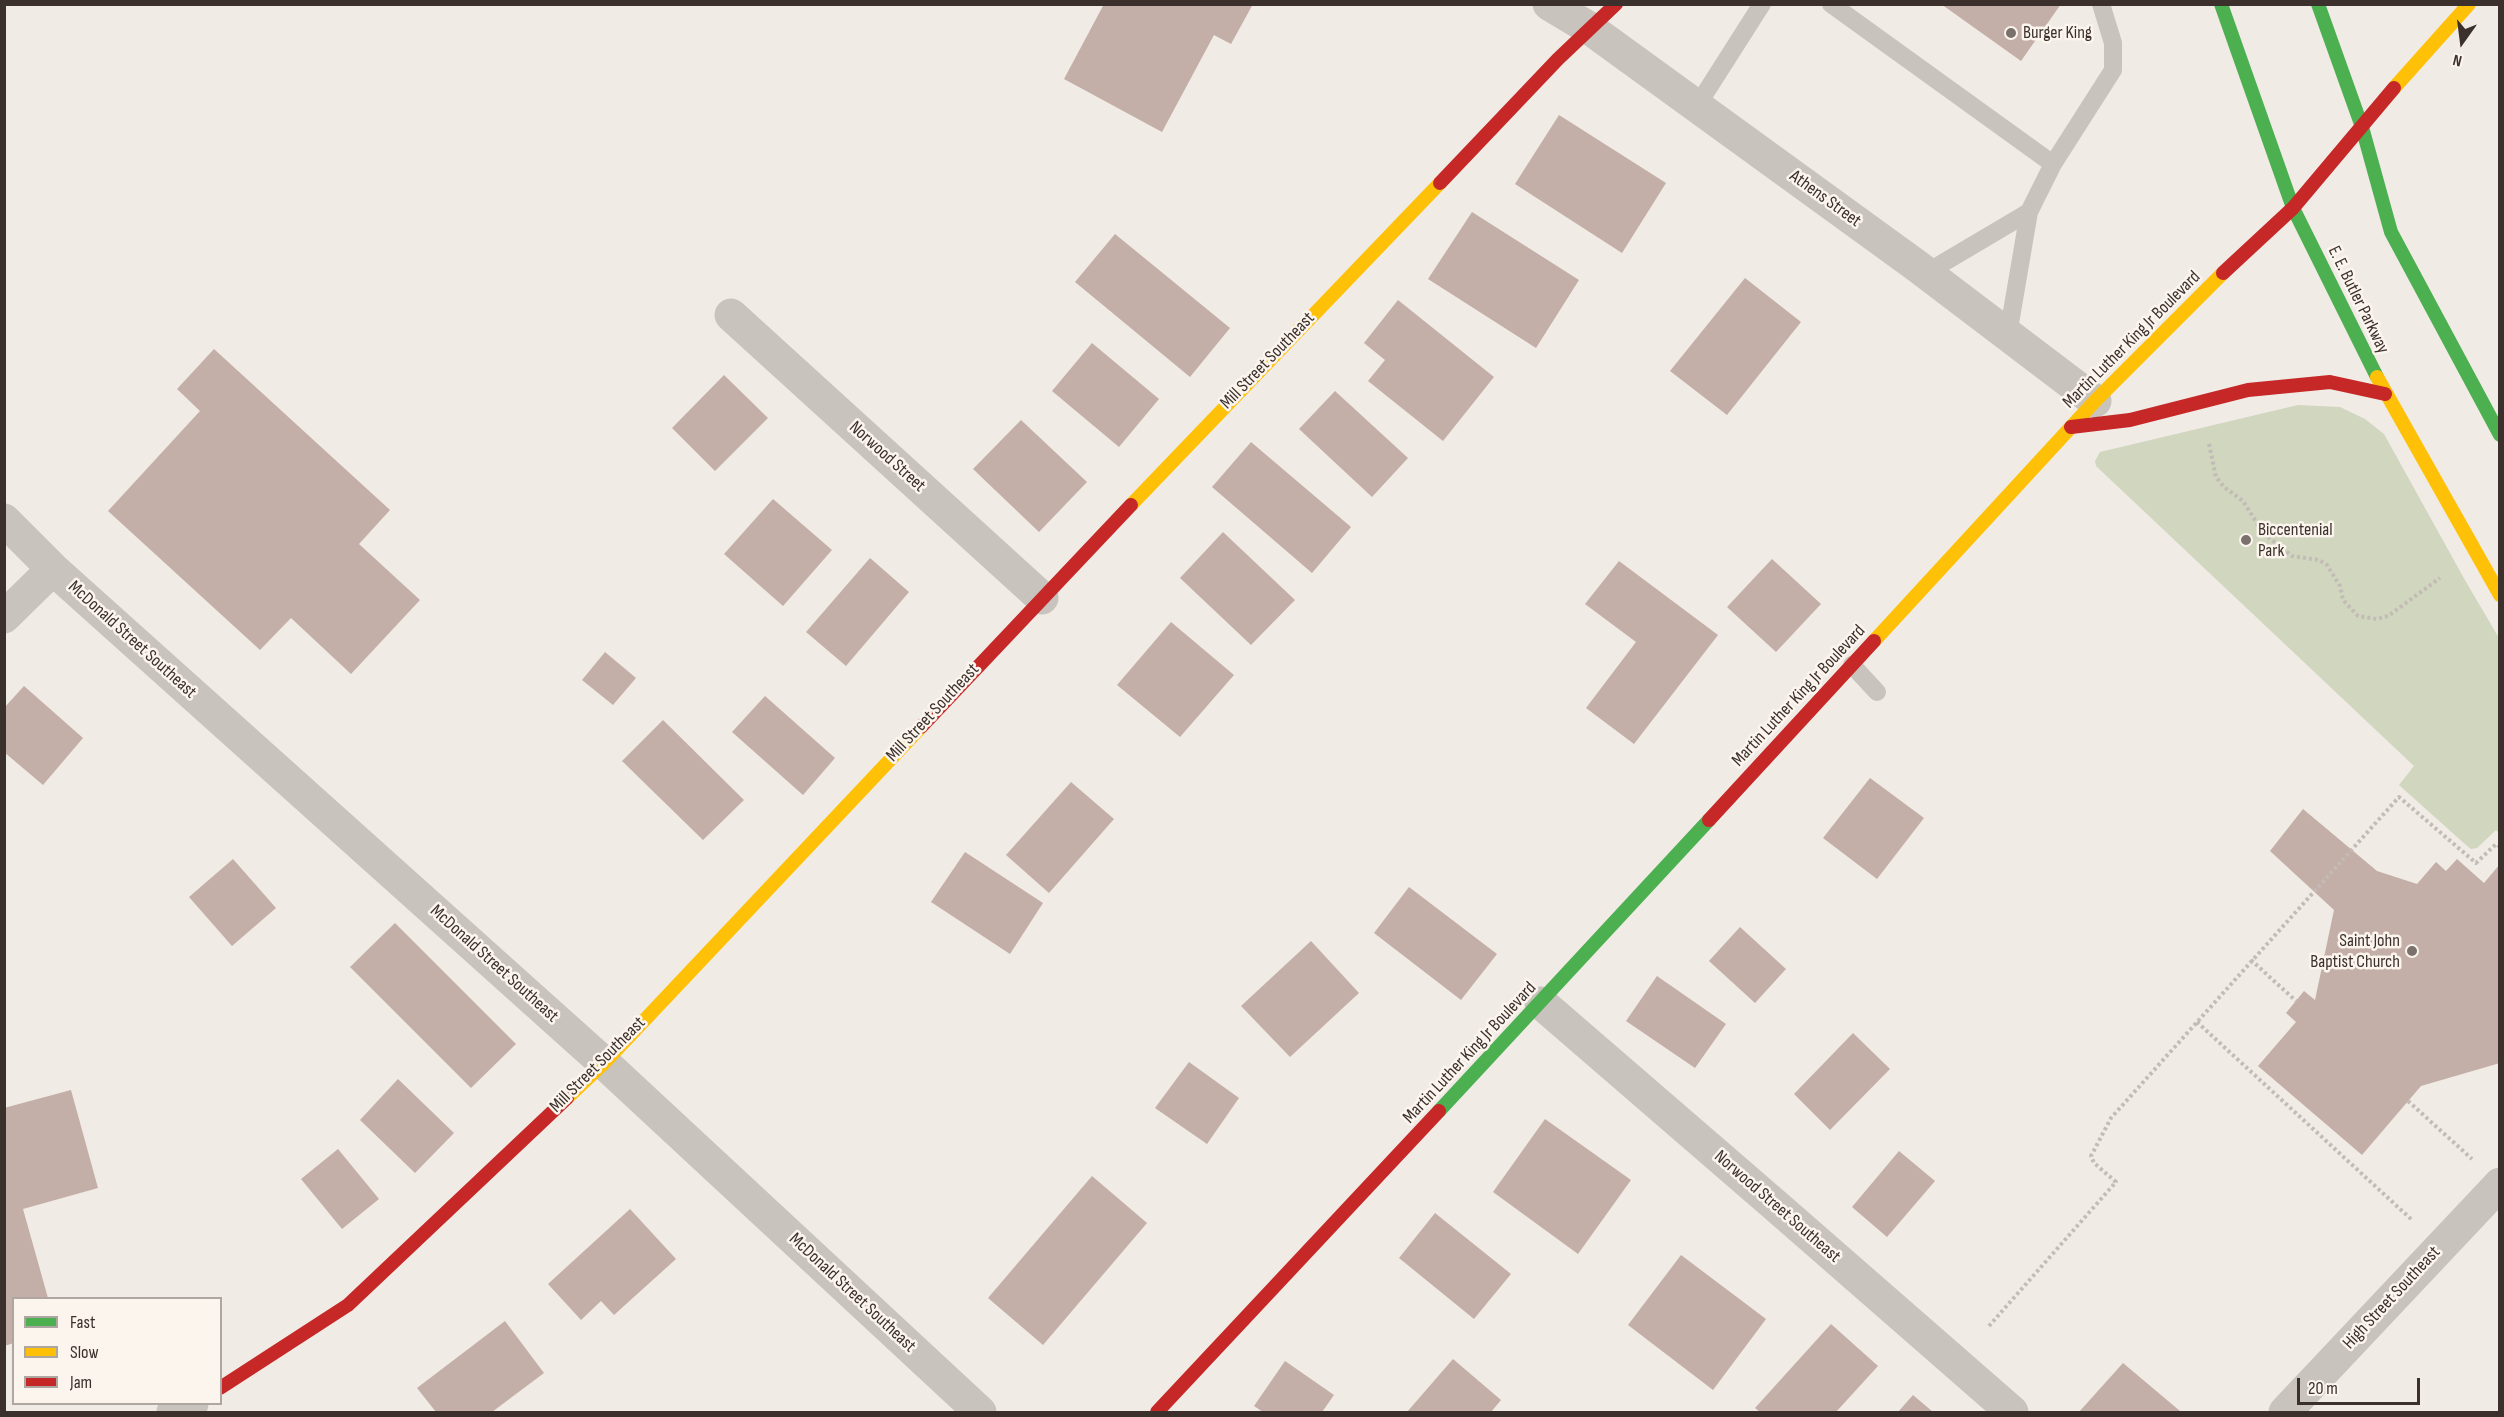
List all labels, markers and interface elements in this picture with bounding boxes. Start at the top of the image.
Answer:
north arrow [2432,12,2492,72]
place label: Burger King [2023,22,2092,44]
marker: Burger King [2004,26,2018,40]
text: N [2451,50,2464,70]
street label: Athens Street [1785,166,1865,232]
street label: E. E. Butler Parkway [2323,243,2393,357]
street label: Martin Luther King Jr Boulevard [2059,267,2205,413]
street label: Mill Street Southeast [1216,308,1320,414]
street label: Norwood Street [844,417,930,497]
place label: Biccentenial Park [2258,519,2333,562]
marker: Biccentenial Park [2239,533,2253,547]
street label: McDonald Street Southeast [63,577,201,703]
street label: Martin Luther King Jr Boulevard [1728,621,1870,771]
street label: Mill Street Southeast [882,659,984,767]
street label: McDonald Street Southeast [425,901,563,1027]
place label: Saint John Baptist Church [2310,930,2400,972]
marker: Saint John Baptist Church [2405,944,2419,958]
street label: Martin Luther King Jr Boulevard [1399,978,1541,1128]
street label: Mill Street Southeast [546,1013,650,1117]
street label: Norwood Street Southeast [1709,1146,1845,1268]
street label: McDonald Street Southeast [784,1229,920,1357]
street label: High Street Southeast [2339,1242,2445,1354]
legend [12,1297,222,1405]
text: Fast [70,1312,95,1333]
text: Slow [70,1342,99,1363]
scale bar [2300,1366,2423,1404]
text: Jam [70,1372,92,1393]
text: 20 m [2308,1378,2338,1399]

